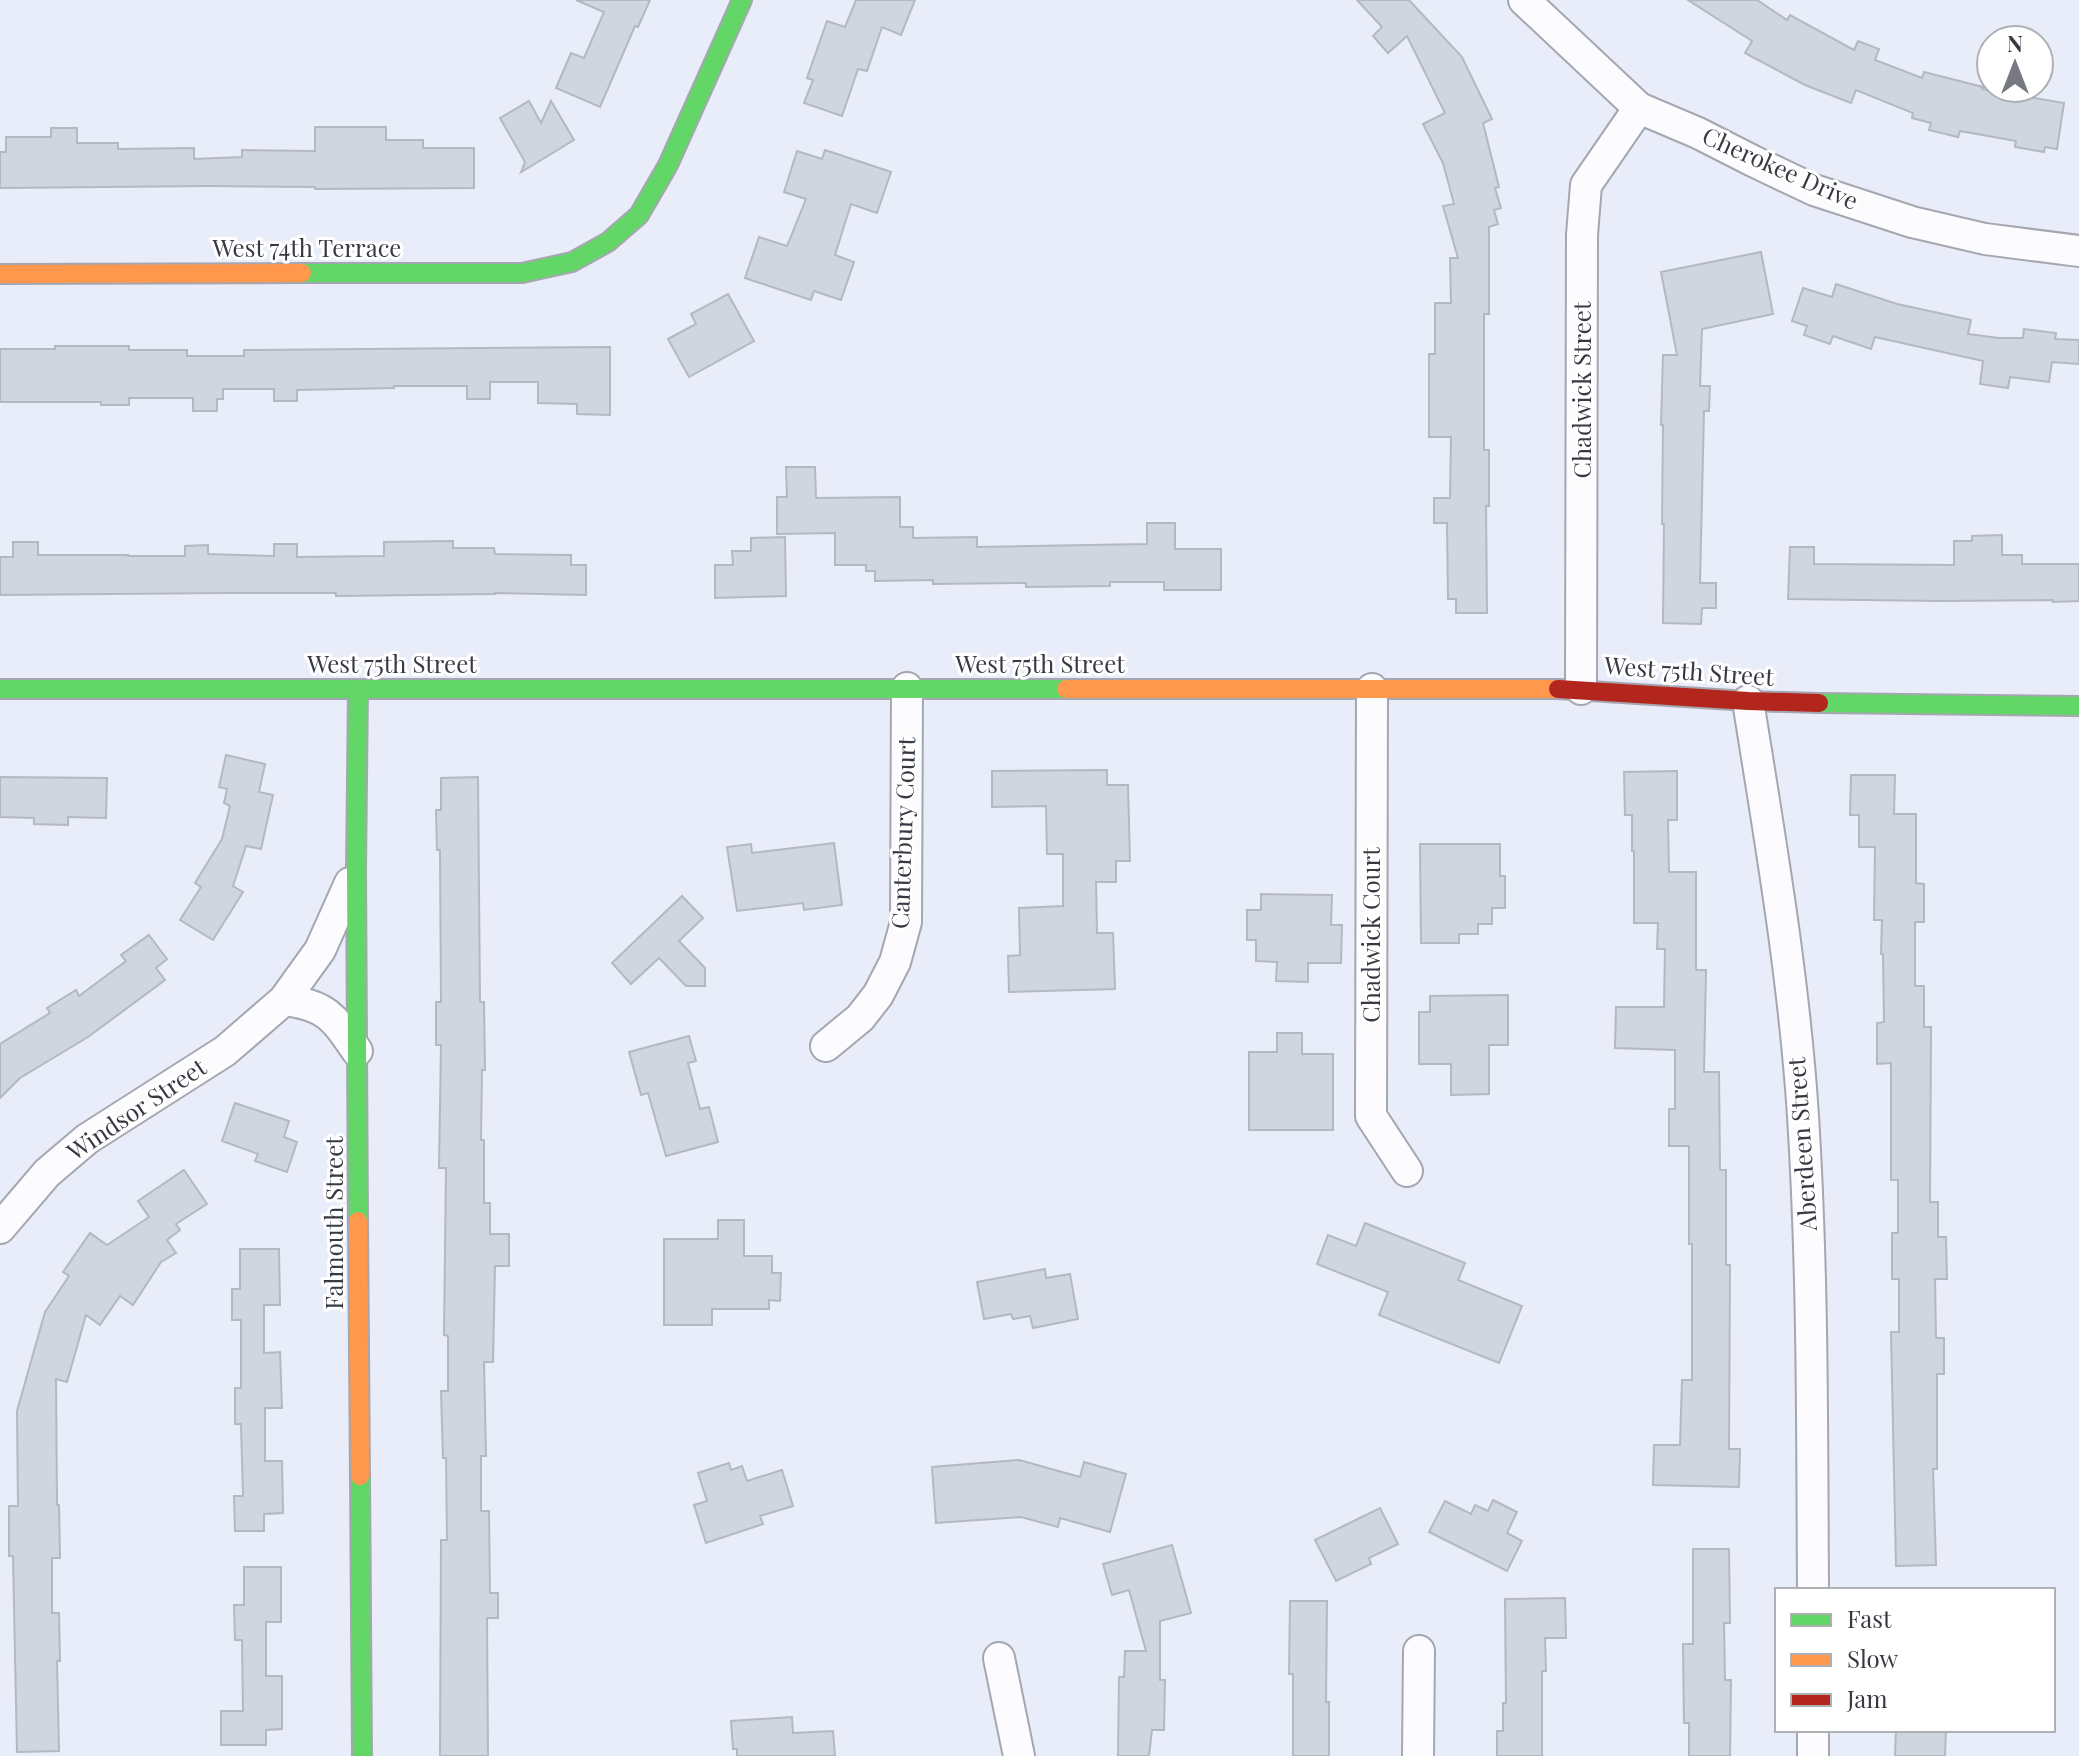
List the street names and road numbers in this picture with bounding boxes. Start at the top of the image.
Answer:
street label: Cherokee Drive [1698,119,1864,216]
street label: West 74th Terrace [212,231,401,263]
street label: Chadwick Street [1565,301,1597,479]
street label: West 75th Street [306,647,477,679]
street label: West 75th Street [954,647,1125,679]
street label: West 75th Street [1602,648,1775,692]
street label: Canterbury Court [883,736,921,929]
street label: Chadwick Court [1354,847,1386,1023]
street label: Windsor Street [59,1050,212,1167]
street label: Aberdeen Street [1779,1056,1823,1233]
street label: Falmouth Street [317,1136,349,1310]

